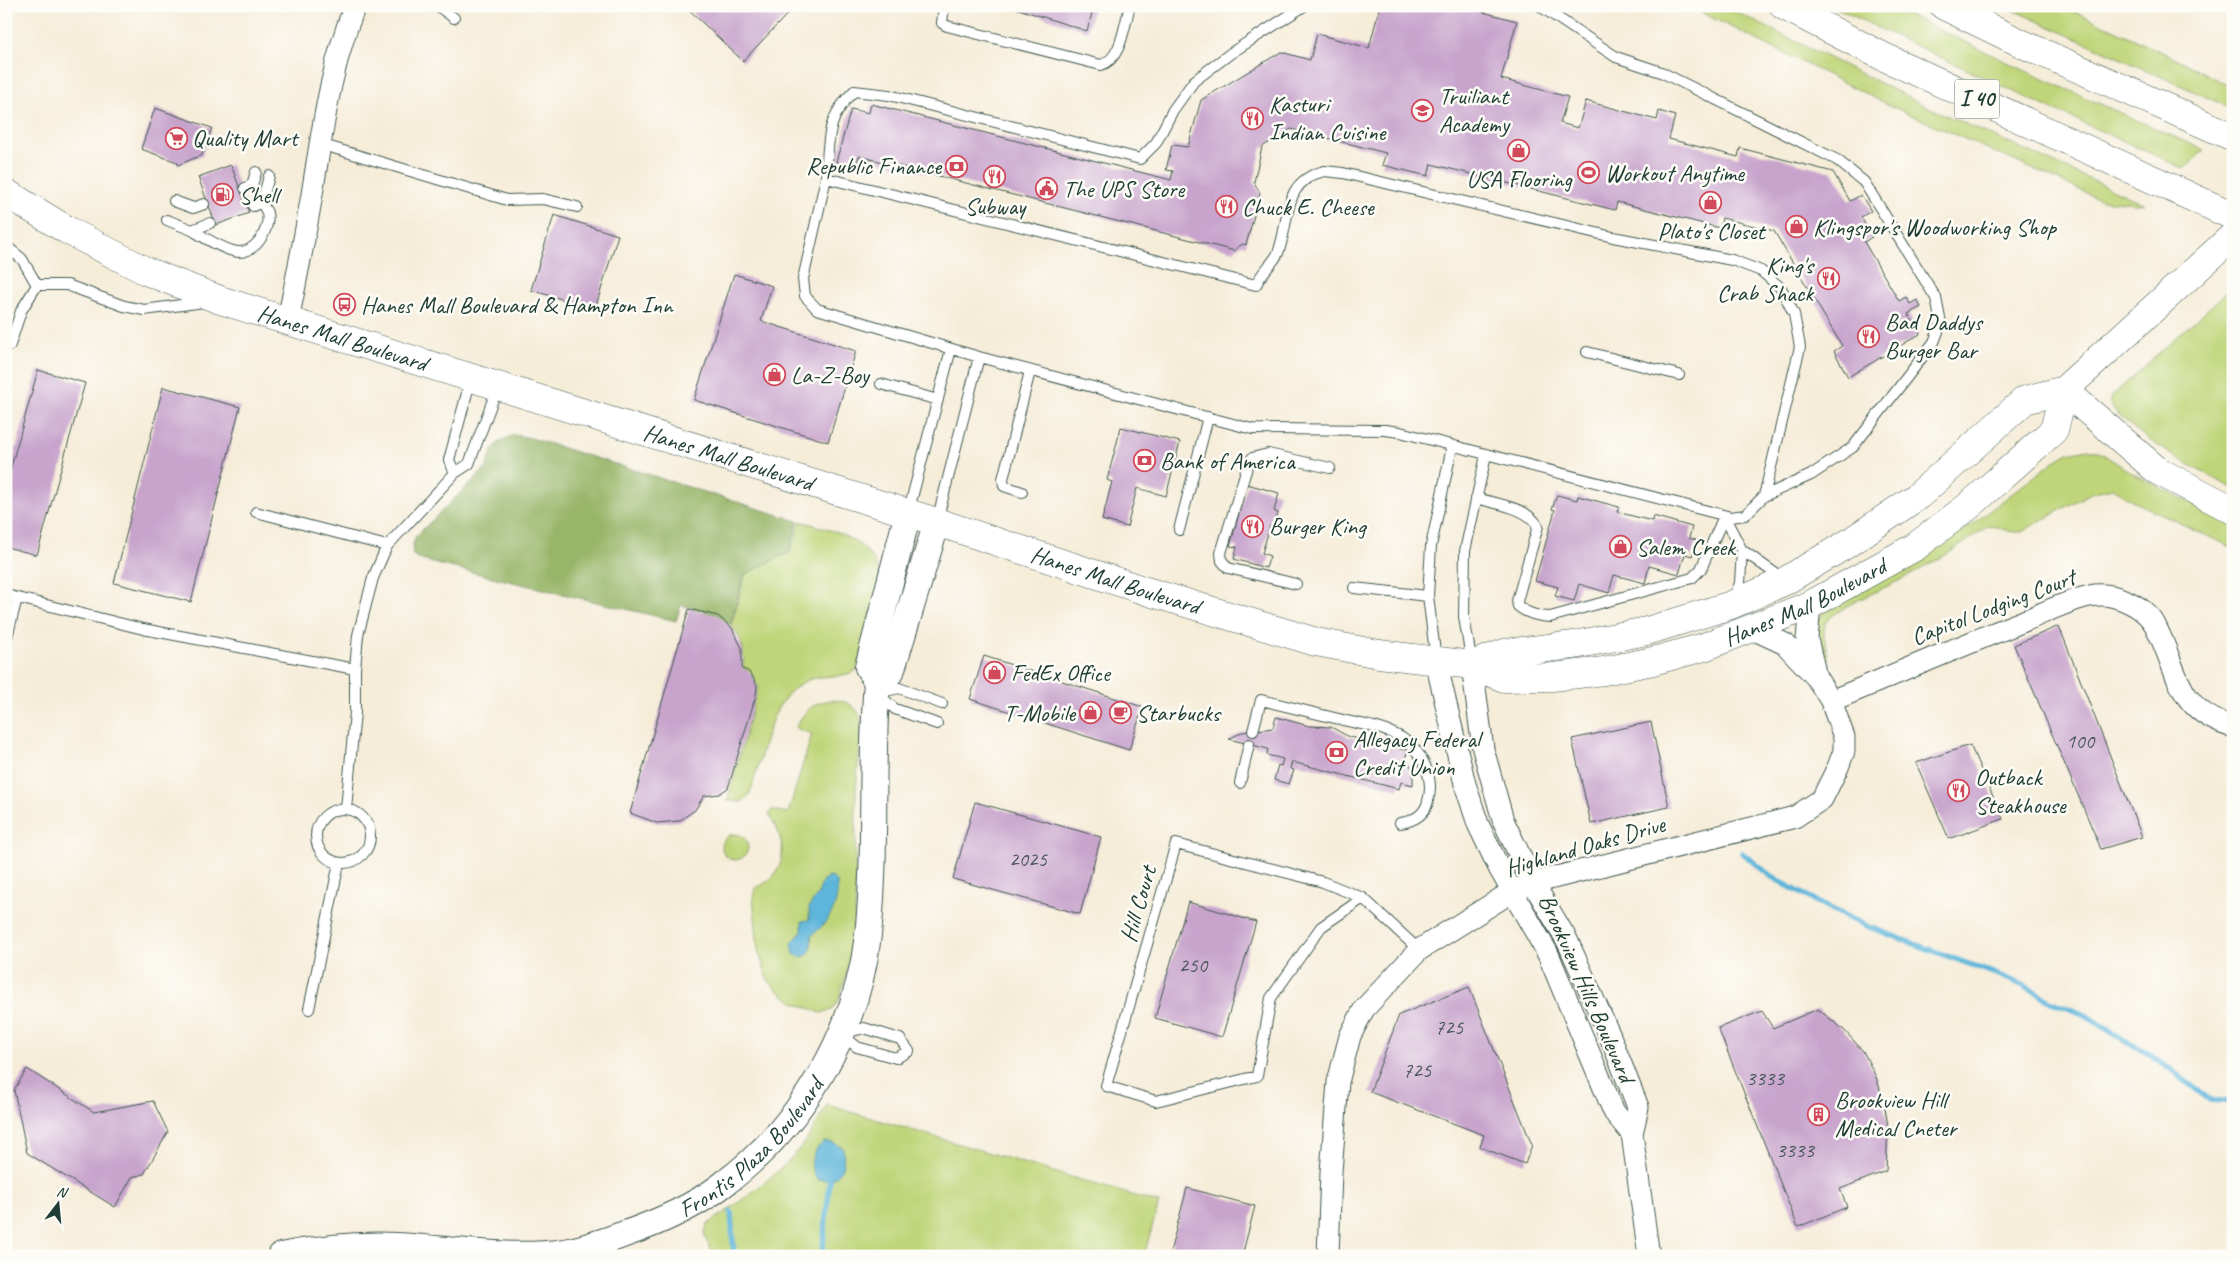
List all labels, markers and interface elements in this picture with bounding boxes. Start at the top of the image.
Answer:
road number: I 40 [1954,80,2000,119]
place label: Truiliant Academy [1439,81,1511,139]
place label: Kasturi Indian Cuisine [1269,89,1387,147]
school or university icon: Truiliant Academy [1411,98,1435,122]
restaurant icon: Kasturi Indian Cuisine [1241,106,1265,130]
place label: Quality Mart [192,123,299,153]
supermarket icon: Quality Mart [164,126,188,150]
shop icon: USA Flooring [1507,138,1531,162]
place label: Republic Finance [806,151,943,181]
bank icon: Republic Finance [945,154,969,178]
place label: Workout Anytime [1605,158,1746,188]
sports icon: Workout Anytime [1577,161,1601,185]
place label: USA Flooring [1466,164,1573,194]
restaurant icon: Subway [983,165,1007,189]
place label: The UPS Store [1063,174,1186,204]
public building icon: The UPS Store [1035,177,1059,201]
place label: Shell [239,180,282,210]
fuel station icon: Shell [211,183,235,207]
shop icon: Plato's Closet [1699,190,1723,214]
place label: Subway [965,191,1027,221]
place label: Chuck E. Cheese [1242,192,1376,222]
restaurant icon: Chuck E. Cheese [1214,195,1238,219]
place label: Klingspor's Woodworking Shop [1813,212,2058,242]
shop icon: Klingspor's Woodworking Shop [1785,215,1809,239]
place label: Plato's Closet [1658,216,1767,246]
place label: King's Crab Shack [1717,250,1816,308]
restaurant icon: King's Crab Shack [1817,267,1841,291]
place label: Hanes Mall Boulevard & Hampton Inn [361,290,674,320]
bus stop icon: Hanes Mall Boulevard & Hampton Inn [333,293,357,317]
street label: Hanes Mall Boulevard [254,298,434,379]
place label: Bad Daddys Burger Bar [1885,307,1984,365]
restaurant icon: Bad Daddys Burger Bar [1857,324,1881,348]
place label: La-Z-Boy [791,360,871,390]
shop icon: La-Z-Boy [763,363,787,387]
street label: Hanes Mall Boulevard [640,417,820,499]
place label: Bank of America [1160,446,1296,476]
bank icon: Bank of America [1132,449,1156,473]
place label: Burger King [1269,511,1368,541]
restaurant icon: Burger King [1241,514,1265,538]
place label: Salem Creek [1636,532,1737,562]
shop icon: Salem Creek [1608,535,1632,559]
street label: Hanes Mall Boulevard [1027,539,1207,622]
street label: Hanes Mall Boulevard [1719,549,1894,653]
street label: Capitol Lodging Court [1907,561,2082,652]
place label: FedEx Office [1011,658,1112,688]
shop icon: FedEx Office [983,661,1007,685]
place label: T-Mobile [1004,698,1077,728]
place label: Starbucks [1136,698,1222,728]
shop icon: T-Mobile [1079,701,1103,725]
cafe icon: Starbucks [1108,701,1132,725]
place label: Allegacy Federal Credit Union [1353,724,1484,782]
house number: 100 [2066,728,2096,754]
bank icon: Allegacy Federal Credit Union [1325,741,1349,765]
place label: Outback Steakhouse [1975,762,2068,820]
restaurant icon: Outback Steakhouse [1947,779,1971,803]
street label: Highland Oaks Drive [1502,808,1670,883]
house number: 2025 [1009,846,1048,872]
street label: Hill Court [1113,861,1164,945]
street label: Brookview Hills Boulevard [1532,889,1643,1090]
house number: 250 [1179,952,1209,978]
house number: 725 [1435,1014,1465,1040]
house number: 725 [1403,1057,1433,1083]
house number: 3333 [1746,1065,1785,1091]
street label: Frontis Plaza Boulevard [674,1069,832,1224]
place label: Brookview Hill Medical Cneter [1835,1085,1959,1143]
building icon: Brookview Hill Medical Cneter [1807,1102,1831,1126]
house number: 3333 [1776,1137,1815,1163]
north arrow [32,1180,82,1230]
text: N [55,1183,70,1202]

